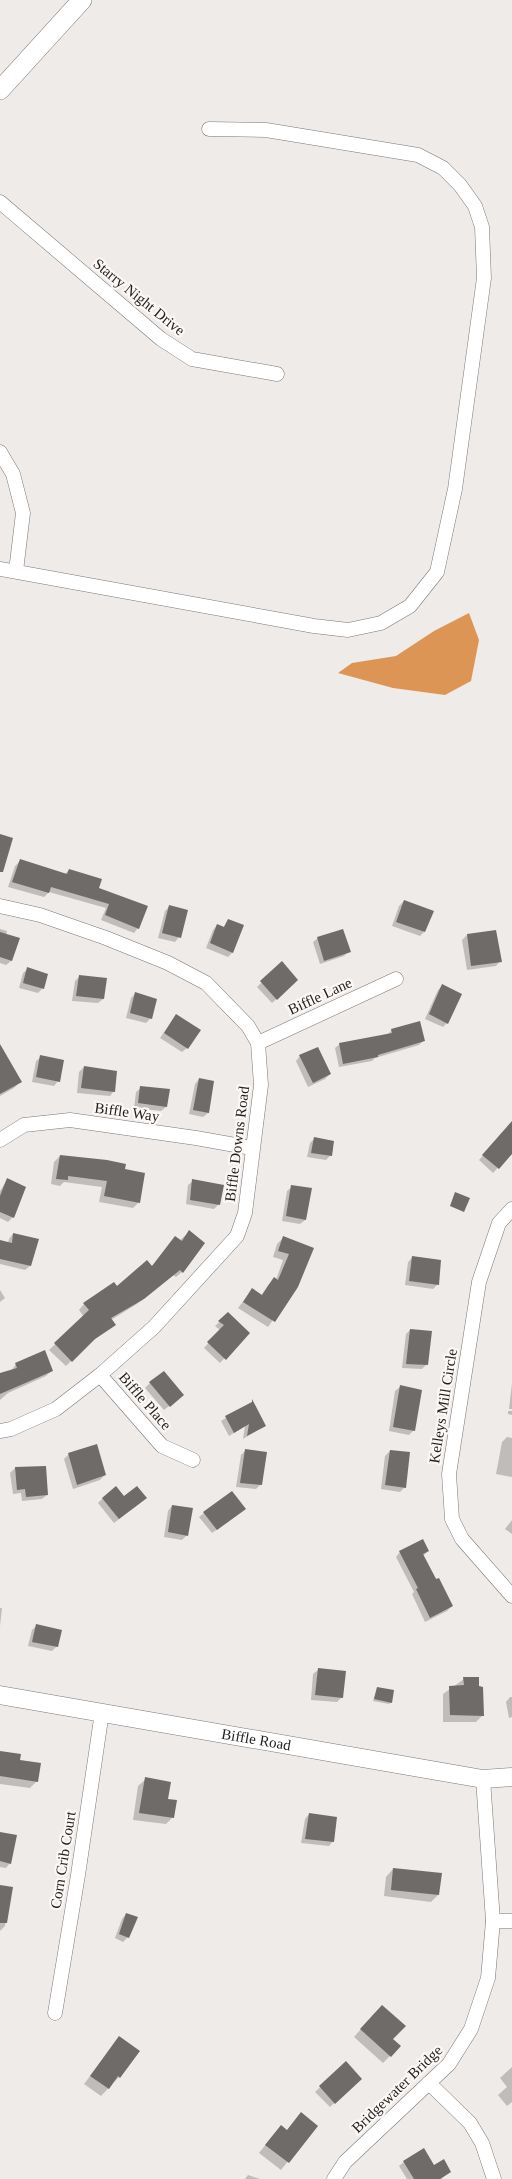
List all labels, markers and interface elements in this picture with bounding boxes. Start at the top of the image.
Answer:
street label: Starry Night Drive [90,255,188,339]
street label: Biffle Lane [286,974,355,1018]
street label: Biffle Downs Road [222,1085,252,1203]
street label: Biffle Way [94,1100,161,1125]
street label: Kelleys Mill Circle [426,1347,460,1464]
street label: Biffle Place [116,1369,175,1433]
street label: Biffle Road [220,1726,293,1754]
street label: Corn Crib Court [47,1809,79,1910]
street label: Bridgewater Bridge [349,2042,445,2136]

